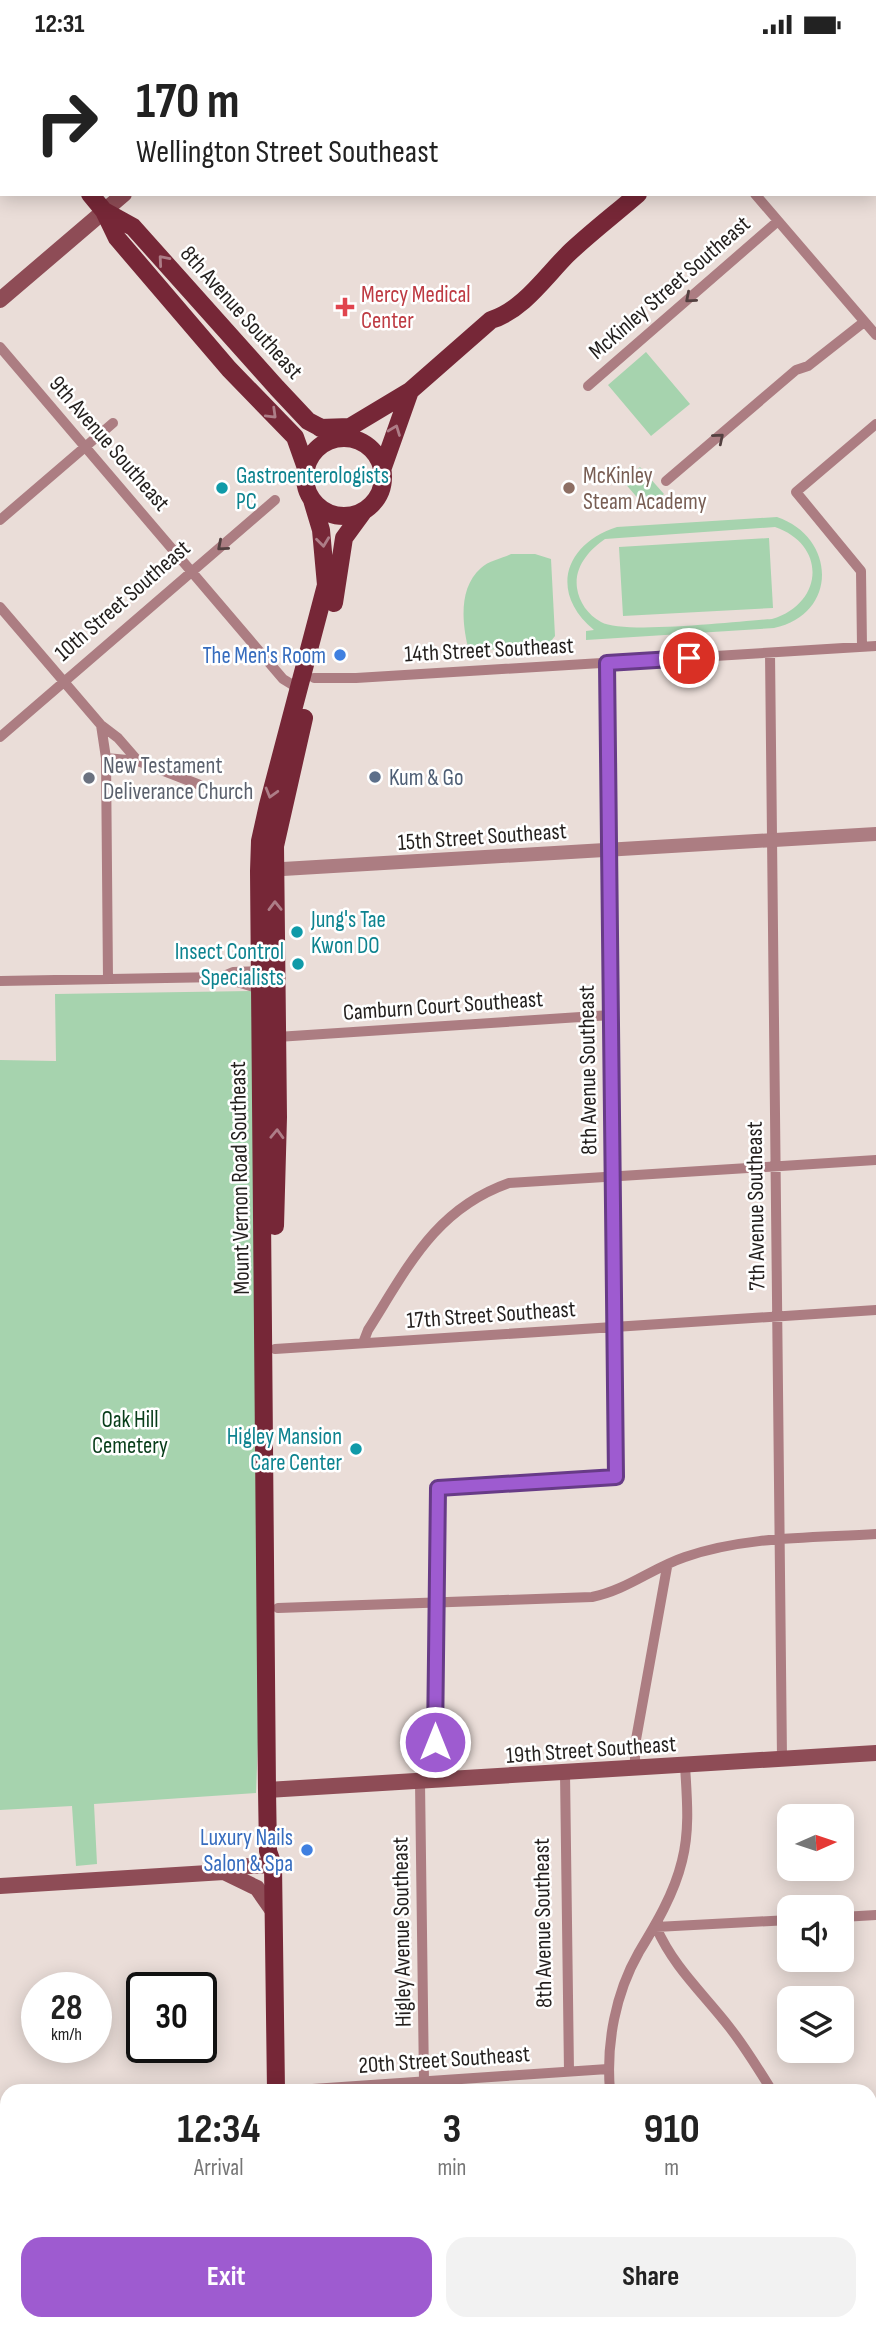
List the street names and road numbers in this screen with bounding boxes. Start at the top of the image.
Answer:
street label: McKinley Street Southeast [583,210,756,365]
street label: 8th Avenue Southeast [174,240,308,385]
street label: 9th Avenue Southeast [43,370,176,517]
street label: 10th Street Southeast [49,534,196,667]
street label: 14th Street Southeast [404,632,574,668]
street label: 15th Street Southeast [397,817,567,857]
street label: Camburn Court Southeast [342,985,544,1027]
street label: 8th Avenue Southeast [573,985,603,1155]
street label: Mount Vernon Road Southeast [224,1061,256,1295]
street label: 7th Avenue Southeast [741,1121,771,1291]
street label: 17th Street Southeast [406,1295,577,1335]
street label: 19th Street Southeast [505,1730,677,1770]
street label: Higley Avenue Southeast [386,1837,418,2027]
street label: 8th Avenue Southeast [528,1838,558,2008]
street label: 20th Street Southeast [357,2040,531,2080]

